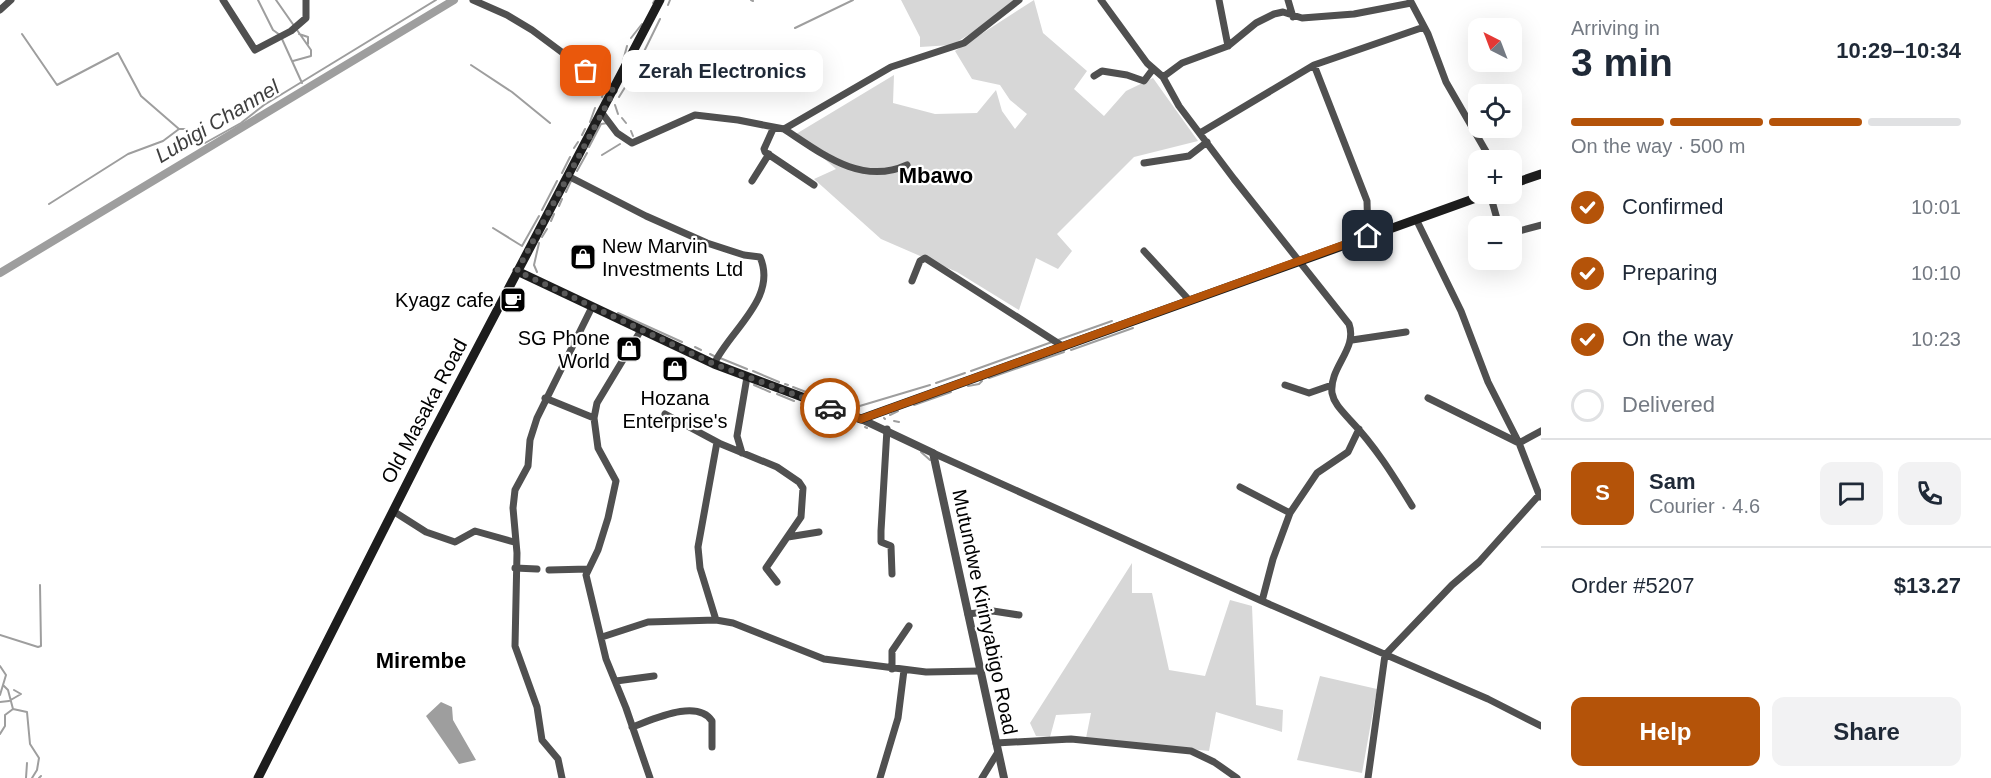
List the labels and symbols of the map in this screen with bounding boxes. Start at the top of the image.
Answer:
north arrow [1468,18,1522,72]
pin [560,45,611,96]
callout: Zerah Electronics [622,50,823,92]
water label: Lubigi Channel [151,74,284,167]
district label: Mbawo [899,163,973,188]
pin [1342,210,1393,261]
place label: New Marvin Investments Ltd [602,235,743,280]
shop icon: New Marvin Investments Ltd [568,242,598,272]
cafe icon: Kyagz cafe [498,285,528,315]
place label: Kyagz cafe [395,289,494,311]
place label: SG Phone World [518,327,610,372]
shop icon: SG Phone World [614,334,644,364]
street label: Old Masaka Road [377,335,471,487]
shop icon: Hozana Enterprise's [660,354,690,384]
courier [800,378,860,438]
place label: Hozana Enterprise's [623,387,727,432]
street label: Mutundwe Kirinyabigo Road [948,487,1022,737]
district label: Mirembe [376,648,466,673]

